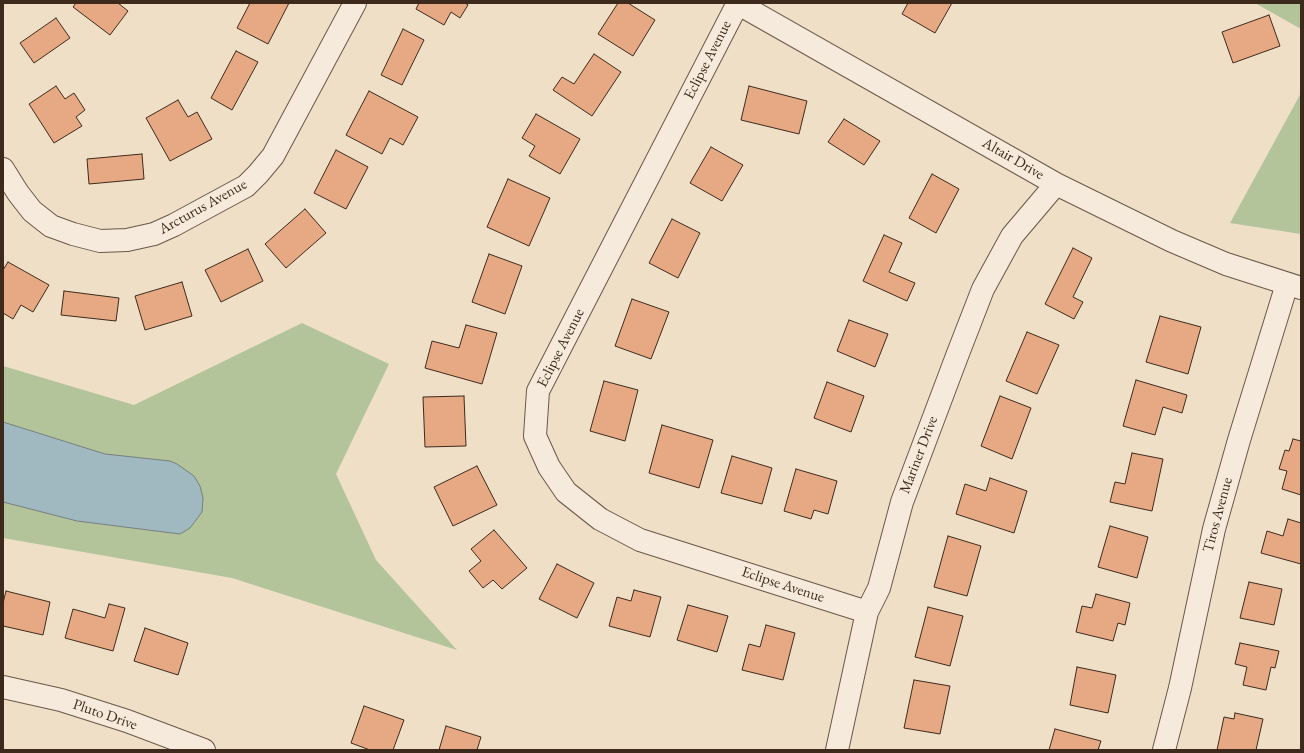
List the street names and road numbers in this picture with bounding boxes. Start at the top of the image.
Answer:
street label: Eclipse Avenue [680,18,736,102]
street label: Altair Drive [979,134,1047,184]
street label: Arcturus Avenue [156,175,250,239]
street label: Eclipse Avenue [533,306,589,390]
street label: Mariner Drive [896,414,942,496]
street label: Tiros Avenue [1199,475,1237,555]
street label: Eclipse Avenue [739,563,827,607]
street label: Pluto Drive [70,696,140,734]

